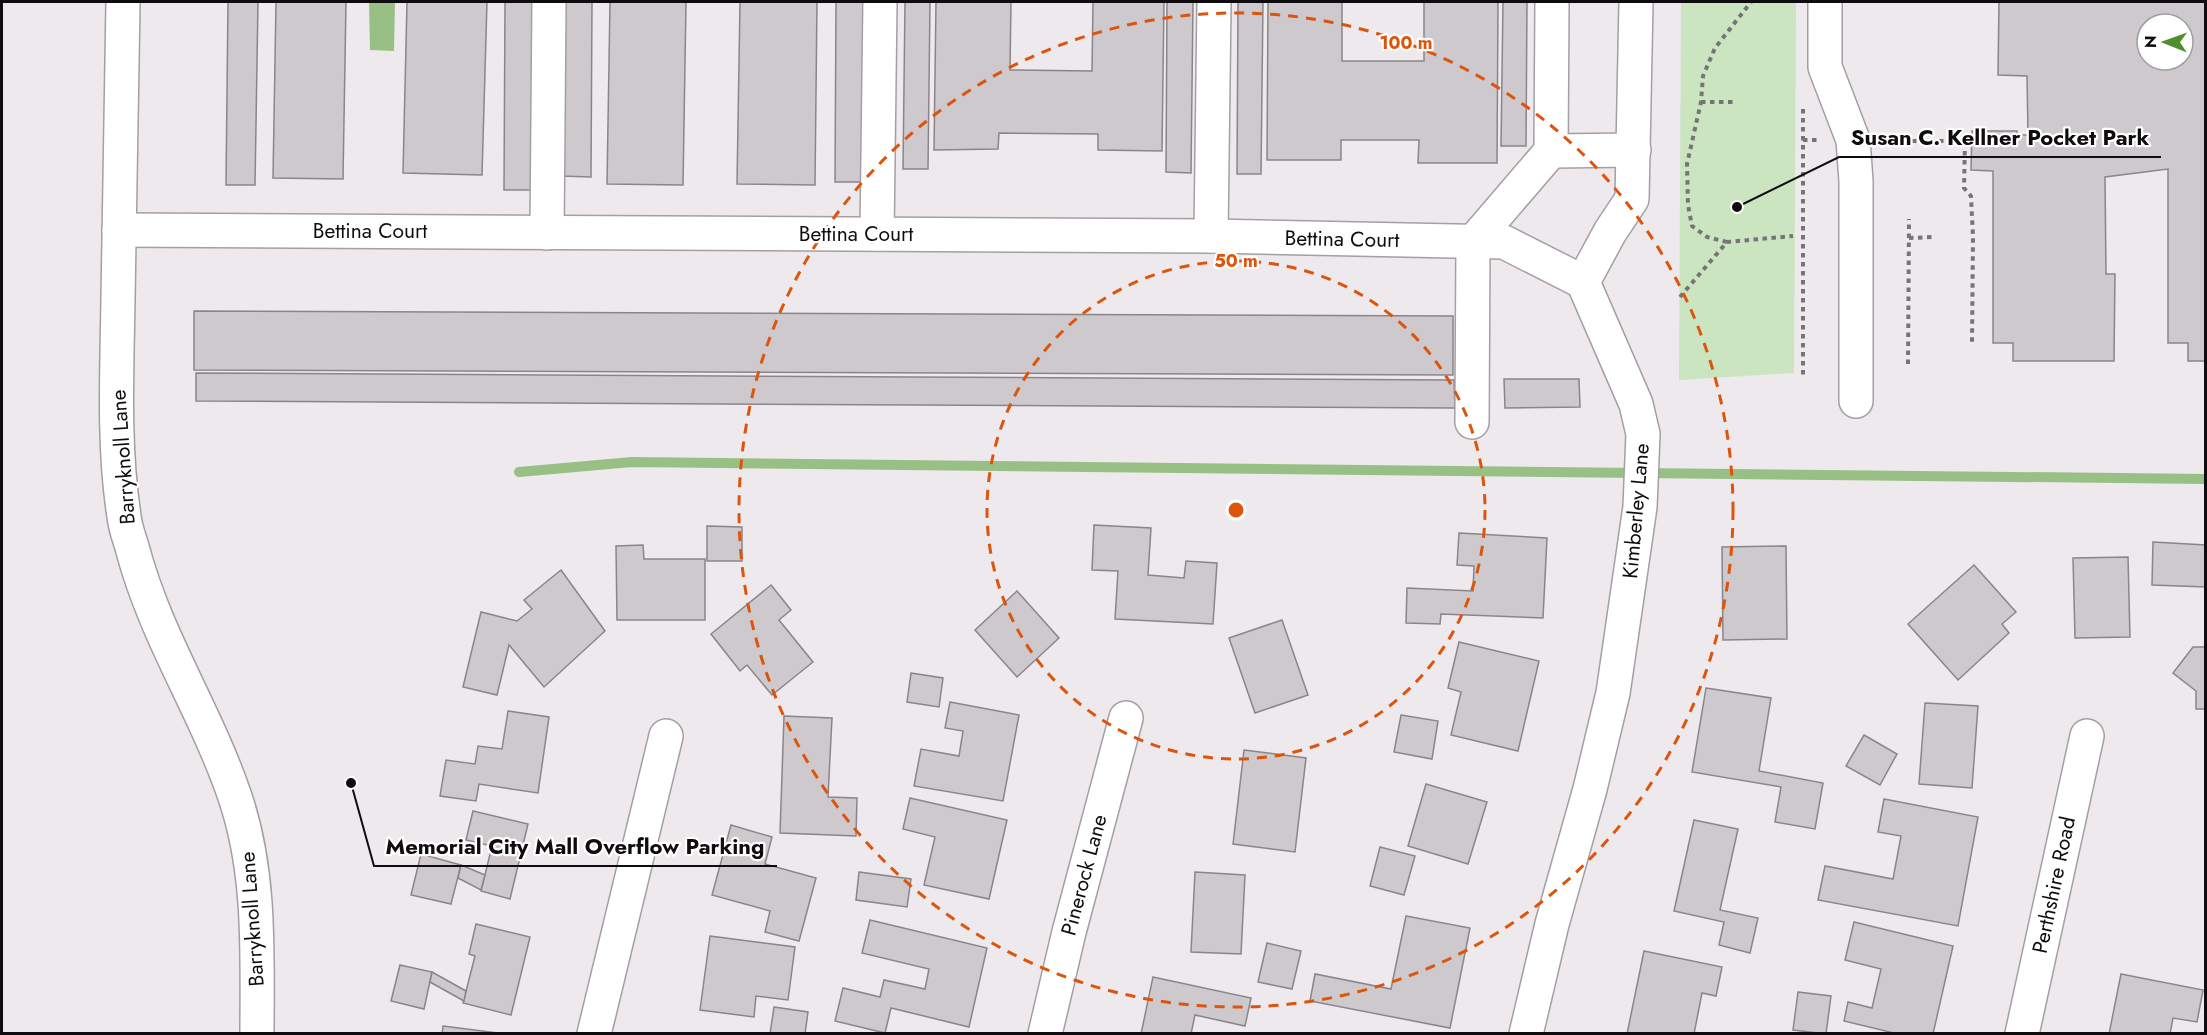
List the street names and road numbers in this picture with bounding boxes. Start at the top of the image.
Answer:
street label: Bettina Court [313,216,427,246]
street label: Bettina Court [799,219,913,249]
street label: Bettina Court [1284,223,1400,255]
street label: Barryknoll Lane [103,388,143,525]
street label: Kimberley Lane [1615,442,1657,580]
street label: Pinerock Lane [1053,811,1115,939]
street label: Perthshire Road [2025,814,2083,956]
street label: Barryknoll Lane [232,850,272,987]

